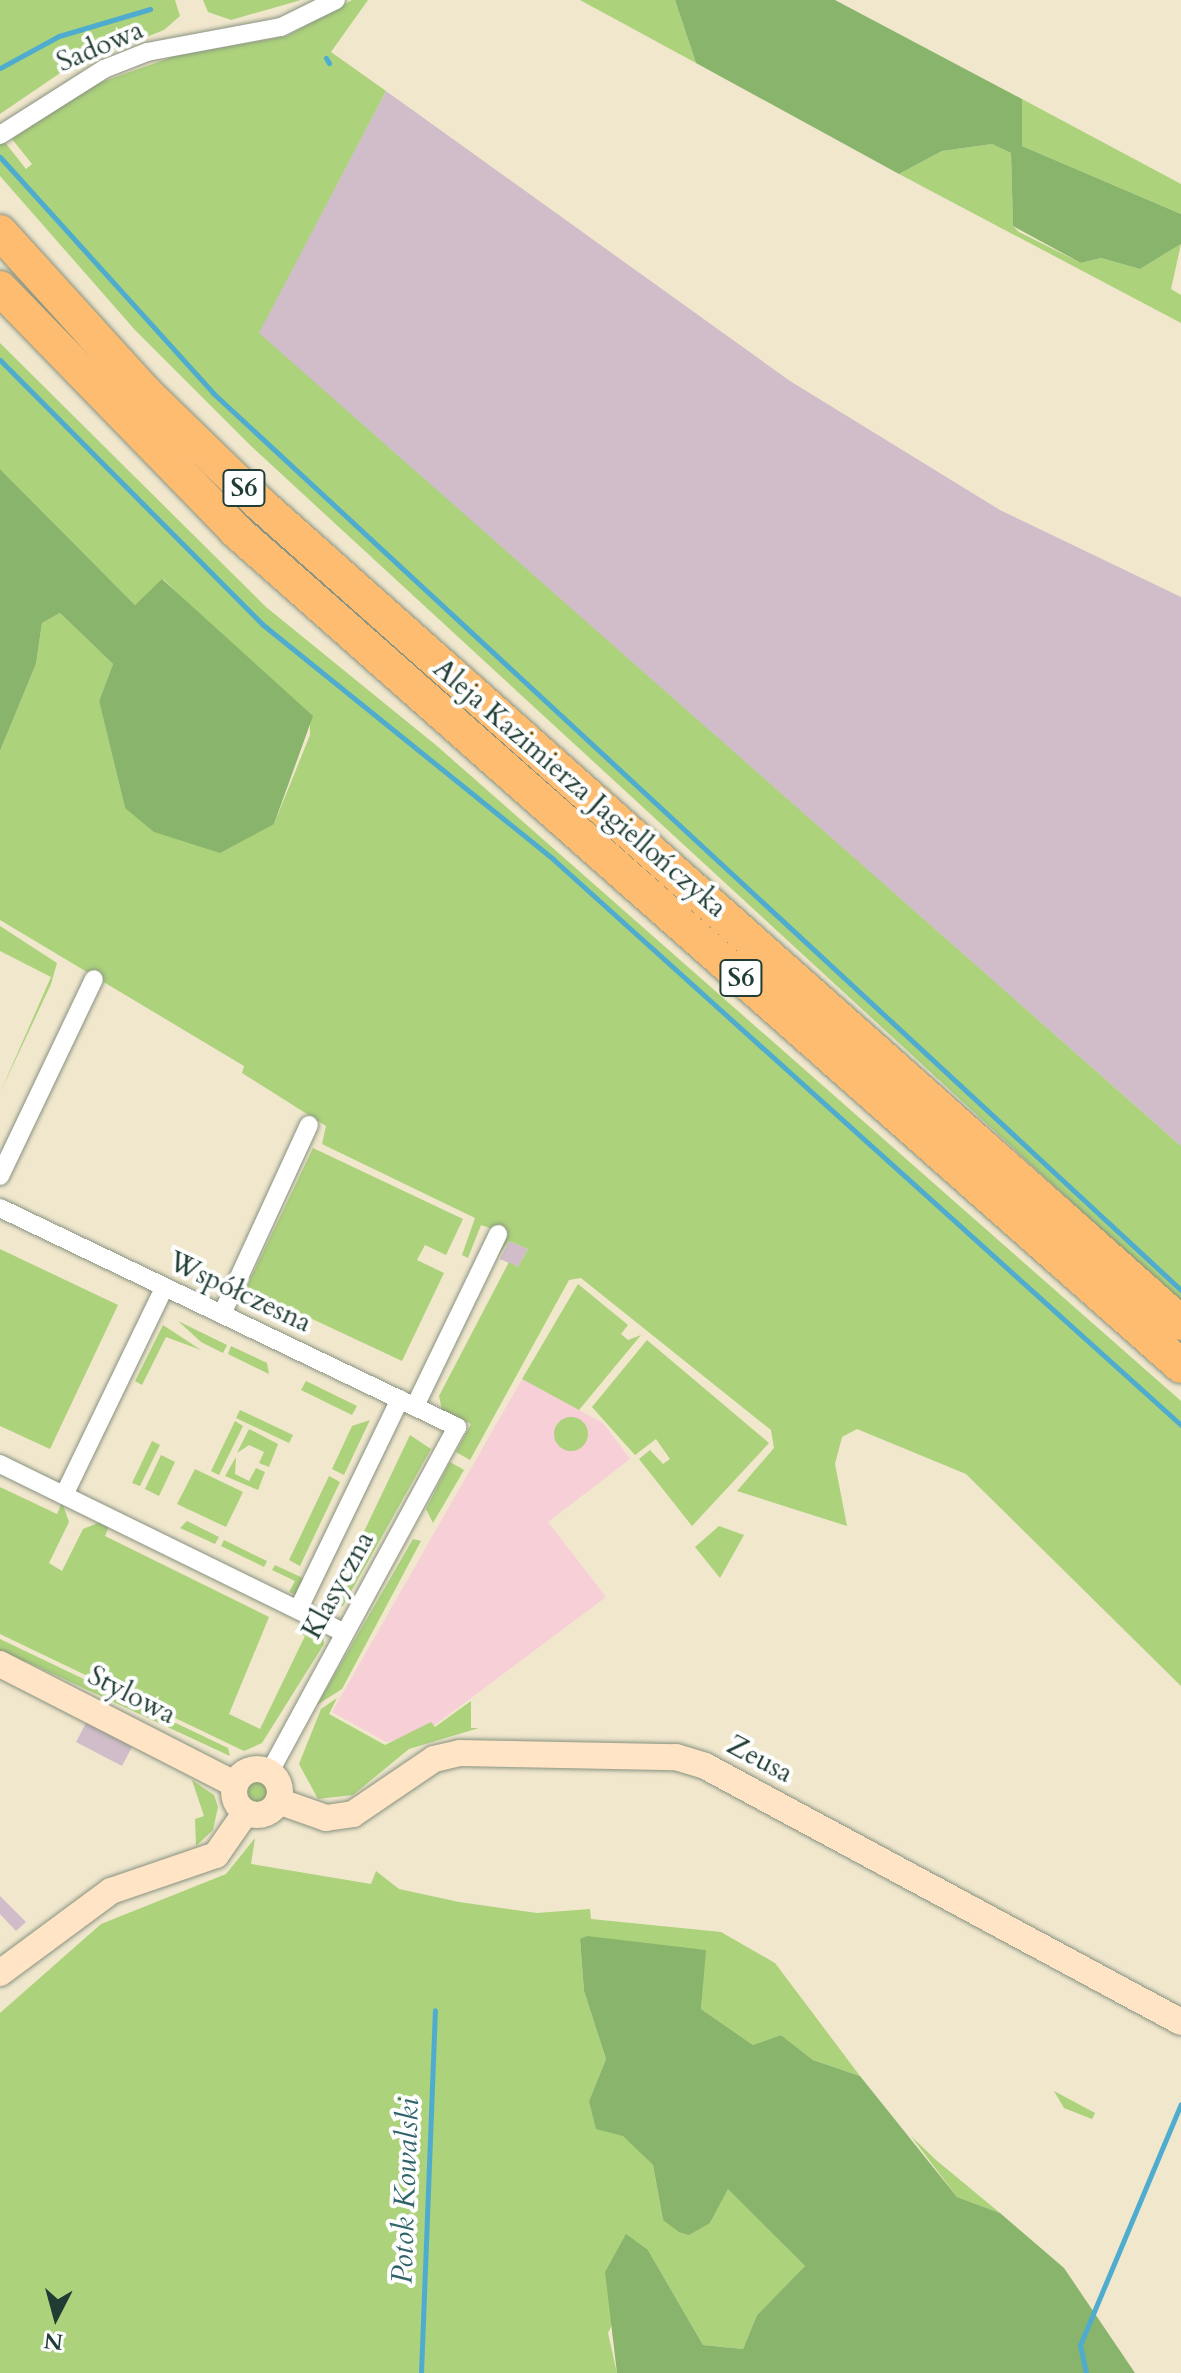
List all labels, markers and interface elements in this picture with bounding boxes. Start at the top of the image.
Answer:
street label: Sadowa [52,13,148,79]
road number: S6 [222,466,266,510]
street label: Aleja Kazimierza Jagiellończyka [427,651,733,925]
road number: S6 [719,956,763,1000]
street label: Współczesna [163,1244,317,1340]
street label: Klasyczna [295,1525,381,1645]
street label: Stylowa [82,1659,182,1731]
street label: Zeusa [721,1728,799,1790]
water label: Potok Kowalski [385,2097,427,2285]
north arrow [16,2277,96,2357]
text: N [42,2325,65,2357]

